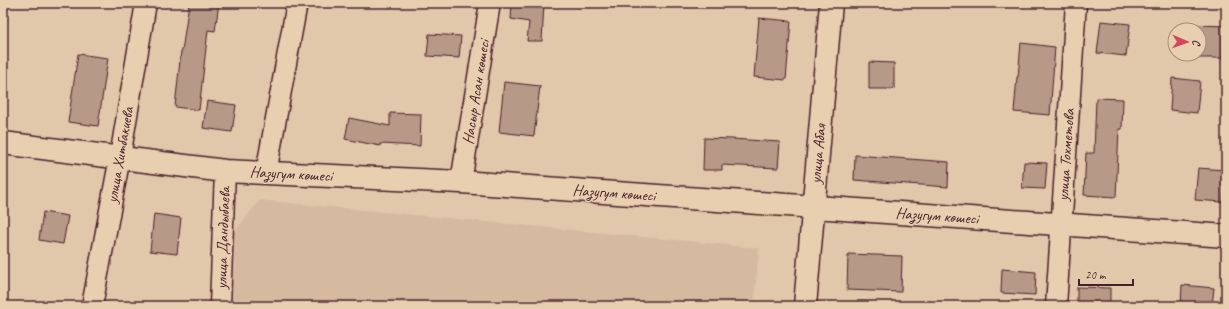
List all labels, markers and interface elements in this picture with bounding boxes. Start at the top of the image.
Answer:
north arrow [1167,22,1207,62]
street label: Насыр Асан көшесі [458,36,494,146]
text: С [1190,39,1204,47]
street label: улица Хитбакиева [102,104,139,205]
street label: улица Тохметова [1053,107,1079,203]
street label: улица Абая [805,123,831,185]
street label: Назугум көшесі [249,162,335,186]
street label: Назугум көшесі [572,180,658,206]
street label: улица Дандыбаева [211,185,235,290]
street label: Назугум көшесі [895,203,981,229]
scale bar [1079,261,1133,287]
text: 20 m [1085,267,1107,283]

